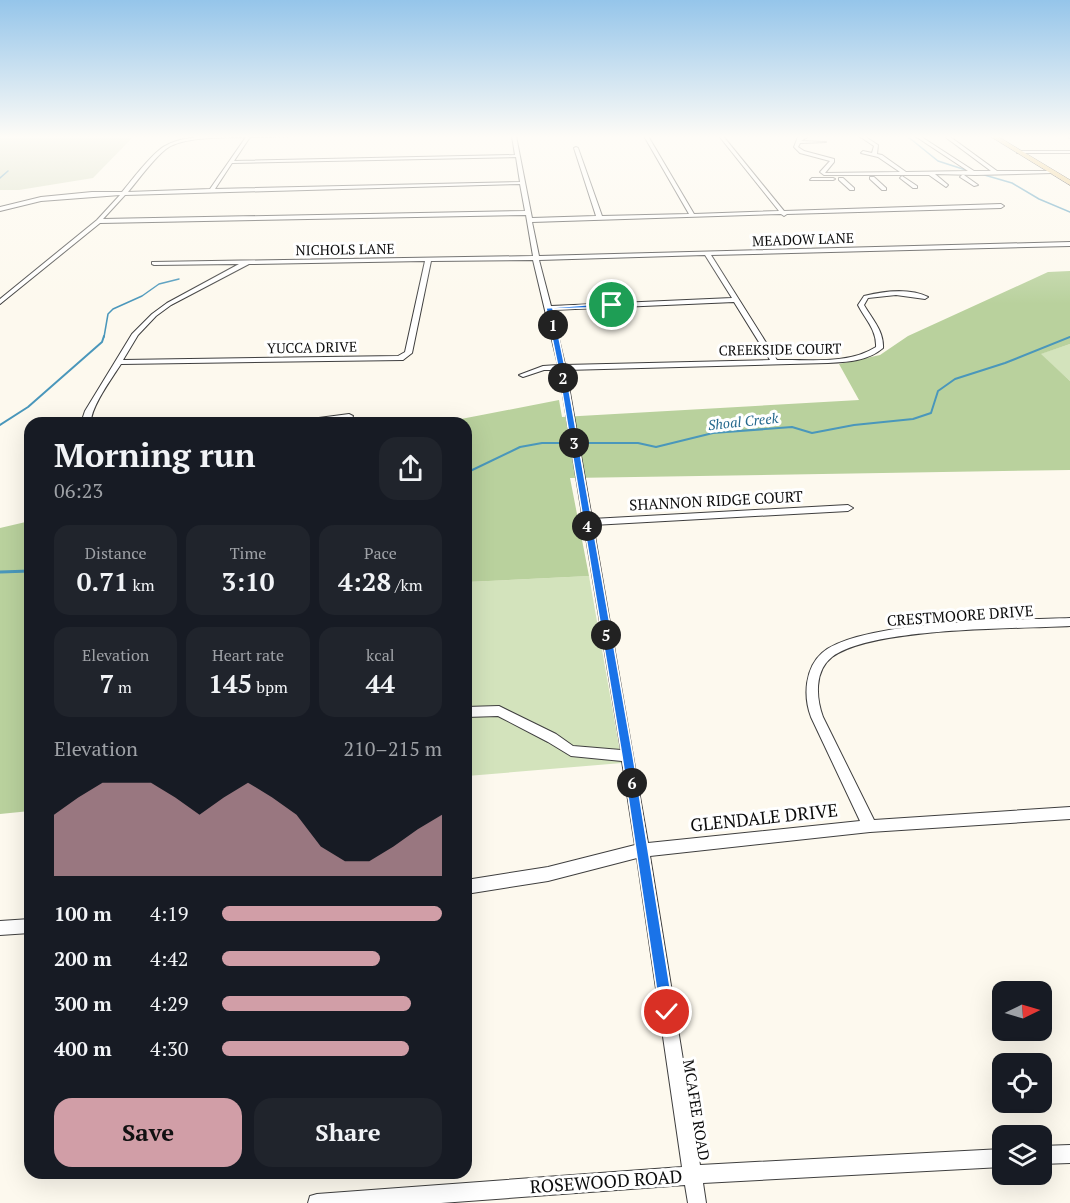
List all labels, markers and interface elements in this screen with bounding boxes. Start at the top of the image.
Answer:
street label: MEADOW LANE [752,228,854,250]
street label: NICHOLS LANE [295,239,395,259]
pin [586,279,637,330]
icon: arrive [595,288,628,321]
pin: 1 [538,310,568,340]
text: 1 [548,314,558,336]
street label: YUCCA DRIVE [267,337,357,357]
street label: CREEKSIDE COURT [719,338,842,360]
pin: 2 [548,363,578,393]
text: 2 [558,367,568,389]
water label: Shoal Creek [707,408,779,434]
pin: 3 [559,428,589,458]
text: 3 [569,432,579,454]
text: Morning run [54,433,256,476]
button: share [379,437,442,500]
text: 06:23 [54,477,103,504]
street label: SHANNON RIDGE COURT [629,485,803,515]
pin: 4 [572,511,602,541]
text: 4 [582,515,592,537]
text: Distance [85,542,147,564]
text: Time [230,542,266,564]
text: Pace [364,542,397,564]
text: 0.71 [77,564,129,598]
text: 3:10 [221,564,274,598]
text: 4:28 [338,564,391,598]
text: km [129,574,155,596]
text: /km [391,574,423,596]
street label: CRESTMOORE DRIVE [886,600,1034,630]
pin: 5 [591,620,621,650]
text: 5 [601,624,611,646]
text: Elevation [82,644,149,666]
text: Heart rate [212,644,284,666]
text: kcal [366,644,395,666]
text: 7 [99,666,114,700]
text: 145 [208,666,252,700]
text: 44 [366,666,395,700]
text: m [114,676,132,698]
text: bpm [252,676,288,698]
text: Elevation [54,735,138,762]
text: 210–215 m [343,735,442,762]
pin: 6 [617,768,647,798]
text: 6 [627,772,637,794]
street label: GLENDALE DRIVE [689,797,839,837]
text: 100 m [54,900,112,927]
text: 4:19 [150,900,189,927]
text: 200 m [54,945,112,972]
text: 4:42 [150,945,189,972]
north arrow [992,981,1052,1041]
map controls [992,981,1052,1185]
pin [641,986,692,1037]
text: 300 m [54,990,112,1017]
text: 4:29 [150,990,189,1017]
icon: check [650,995,683,1028]
text: 400 m [54,1035,112,1062]
text: 4:30 [150,1035,189,1062]
button: locate [992,1053,1052,1113]
street label: MCAFEE ROAD [679,1058,715,1162]
button: Save [54,1098,242,1167]
button: Share [254,1098,442,1167]
button: layers [992,1125,1052,1185]
street label: ROSEWOOD ROAD [529,1164,683,1198]

